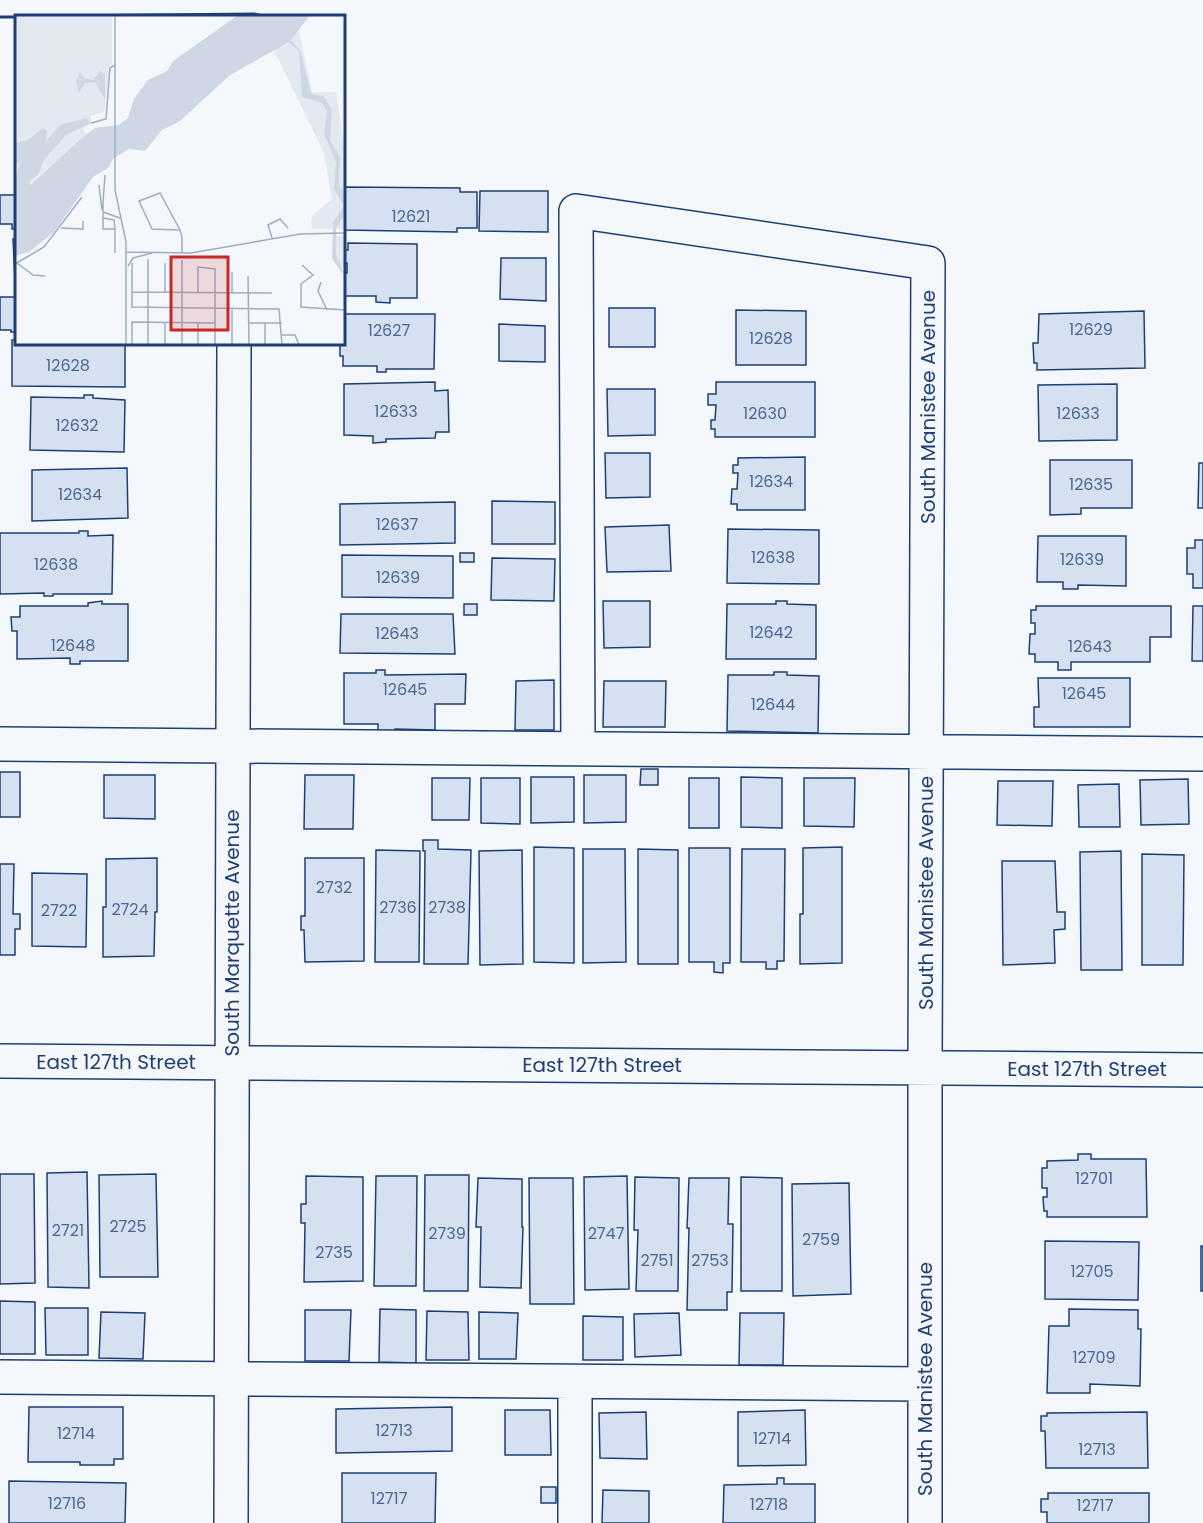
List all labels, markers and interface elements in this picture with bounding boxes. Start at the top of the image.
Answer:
inset map [15,15,345,345]
house number: 12621 [392,205,430,228]
street label: South Manistee Avenue [914,290,942,524]
house number: 12629 [1069,318,1113,341]
house number: 12627 [368,319,410,342]
house number: 12628 [749,327,793,350]
house number: 12628 [46,354,90,377]
house number: 12633 [374,400,418,423]
house number: 12630 [743,402,787,425]
house number: 12633 [1056,402,1100,425]
house number: 12632 [55,414,99,437]
house number: 12634 [749,470,793,493]
house number: 12635 [1069,473,1113,496]
house number: 12634 [58,483,102,506]
house number: 12637 [376,513,419,536]
house number: 12638 [751,546,795,569]
house number: 12639 [1060,548,1104,571]
house number: 12638 [34,553,78,576]
house number: 12639 [376,566,420,589]
house number: 12642 [749,621,793,644]
house number: 12643 [375,622,419,645]
house number: 12648 [51,634,95,657]
house number: 12643 [1068,635,1112,658]
house number: 12645 [383,678,427,701]
house number: 12645 [1062,682,1106,705]
house number: 12644 [751,693,795,716]
street label: South Manistee Avenue [912,776,940,1010]
street label: South Marquette Avenue [218,809,246,1057]
house number: 2732 [316,876,352,899]
house number: 2736 [379,896,417,919]
house number: 2738 [428,896,466,919]
house number: 2724 [111,898,149,921]
house number: 2722 [41,899,77,922]
street label: East 127th Street [36,1048,196,1076]
street label: East 127th Street [522,1051,682,1079]
street label: East 127th Street [1007,1055,1167,1083]
house number: 12701 [1075,1167,1113,1190]
house number: 2725 [109,1215,147,1238]
house number: 2721 [52,1219,84,1242]
house number: 2739 [428,1222,466,1245]
house number: 2747 [588,1222,625,1245]
house number: 2759 [802,1228,840,1251]
house number: 2735 [315,1241,353,1264]
house number: 2751 [640,1249,674,1272]
house number: 2753 [691,1249,729,1272]
house number: 12705 [1070,1260,1114,1283]
street label: South Manistee Avenue [911,1262,939,1496]
house number: 12709 [1072,1346,1116,1369]
house number: 12713 [375,1419,413,1442]
house number: 12714 [57,1422,95,1445]
house number: 12714 [753,1427,791,1450]
house number: 12713 [1078,1438,1116,1461]
house number: 12717 [371,1487,408,1510]
house number: 12716 [48,1492,86,1515]
house number: 12718 [750,1493,788,1516]
house number: 12717 [1077,1494,1114,1517]

